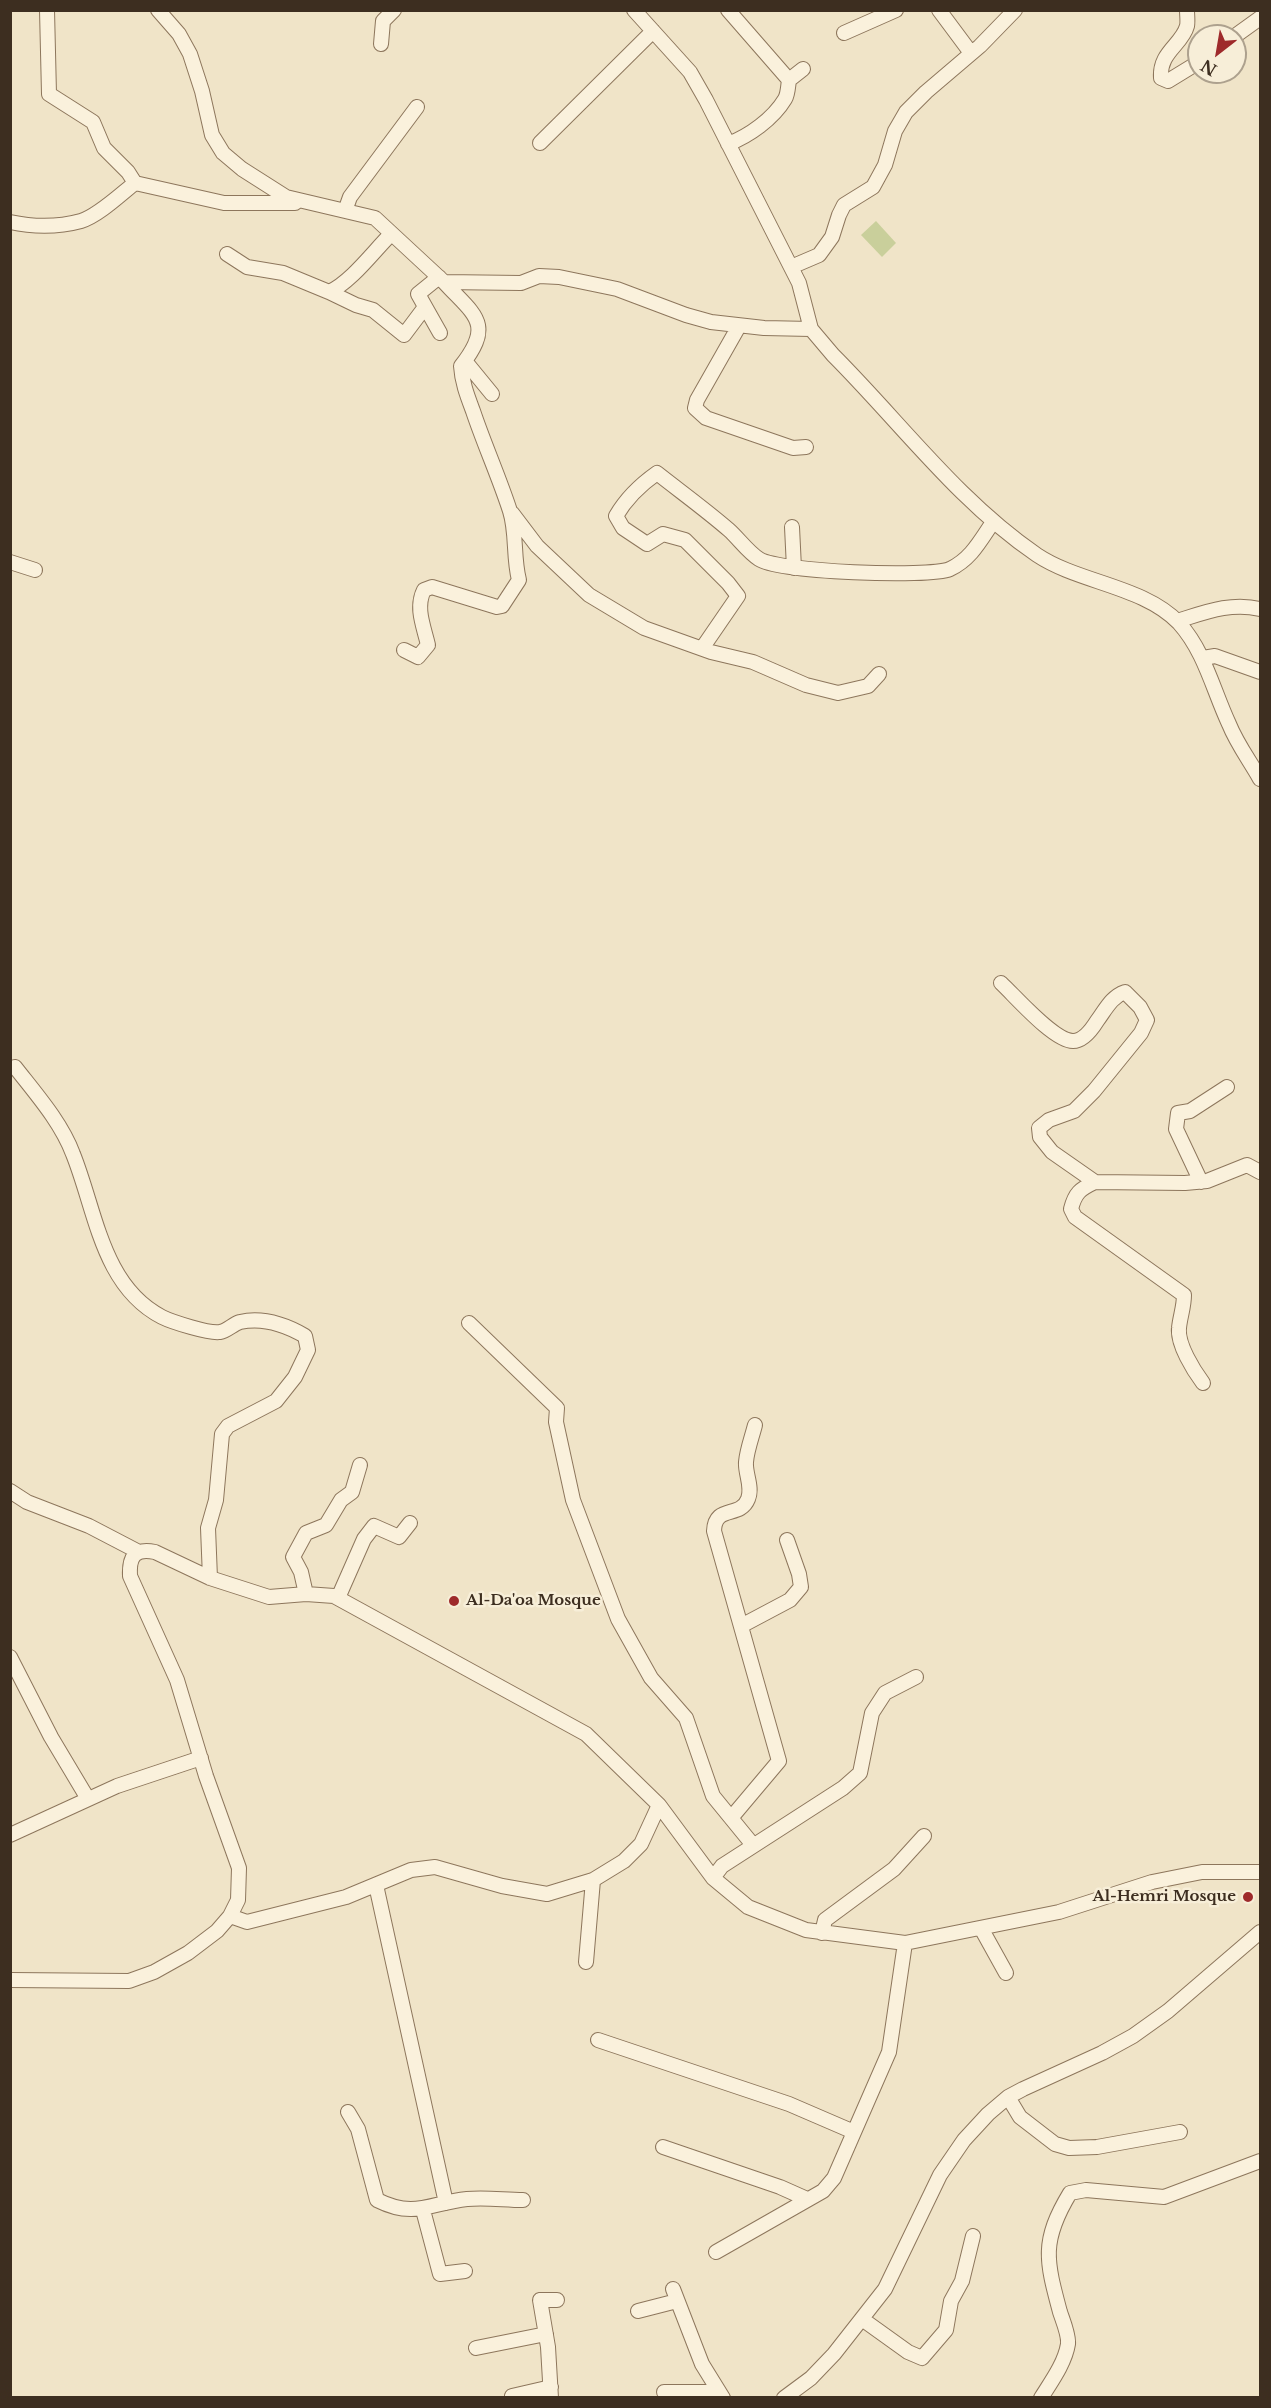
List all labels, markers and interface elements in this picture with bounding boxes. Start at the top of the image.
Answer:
north arrow [1187,24,1247,84]
text: N [1197,55,1220,80]
place label: Al-Da'oa Mosque [466,1592,601,1610]
marker: Al-Da'oa Mosque [447,1594,461,1608]
place label: Al-Hemri Mosque [1093,1888,1236,1906]
marker: Al-Hemri Mosque [1241,1890,1255,1904]

